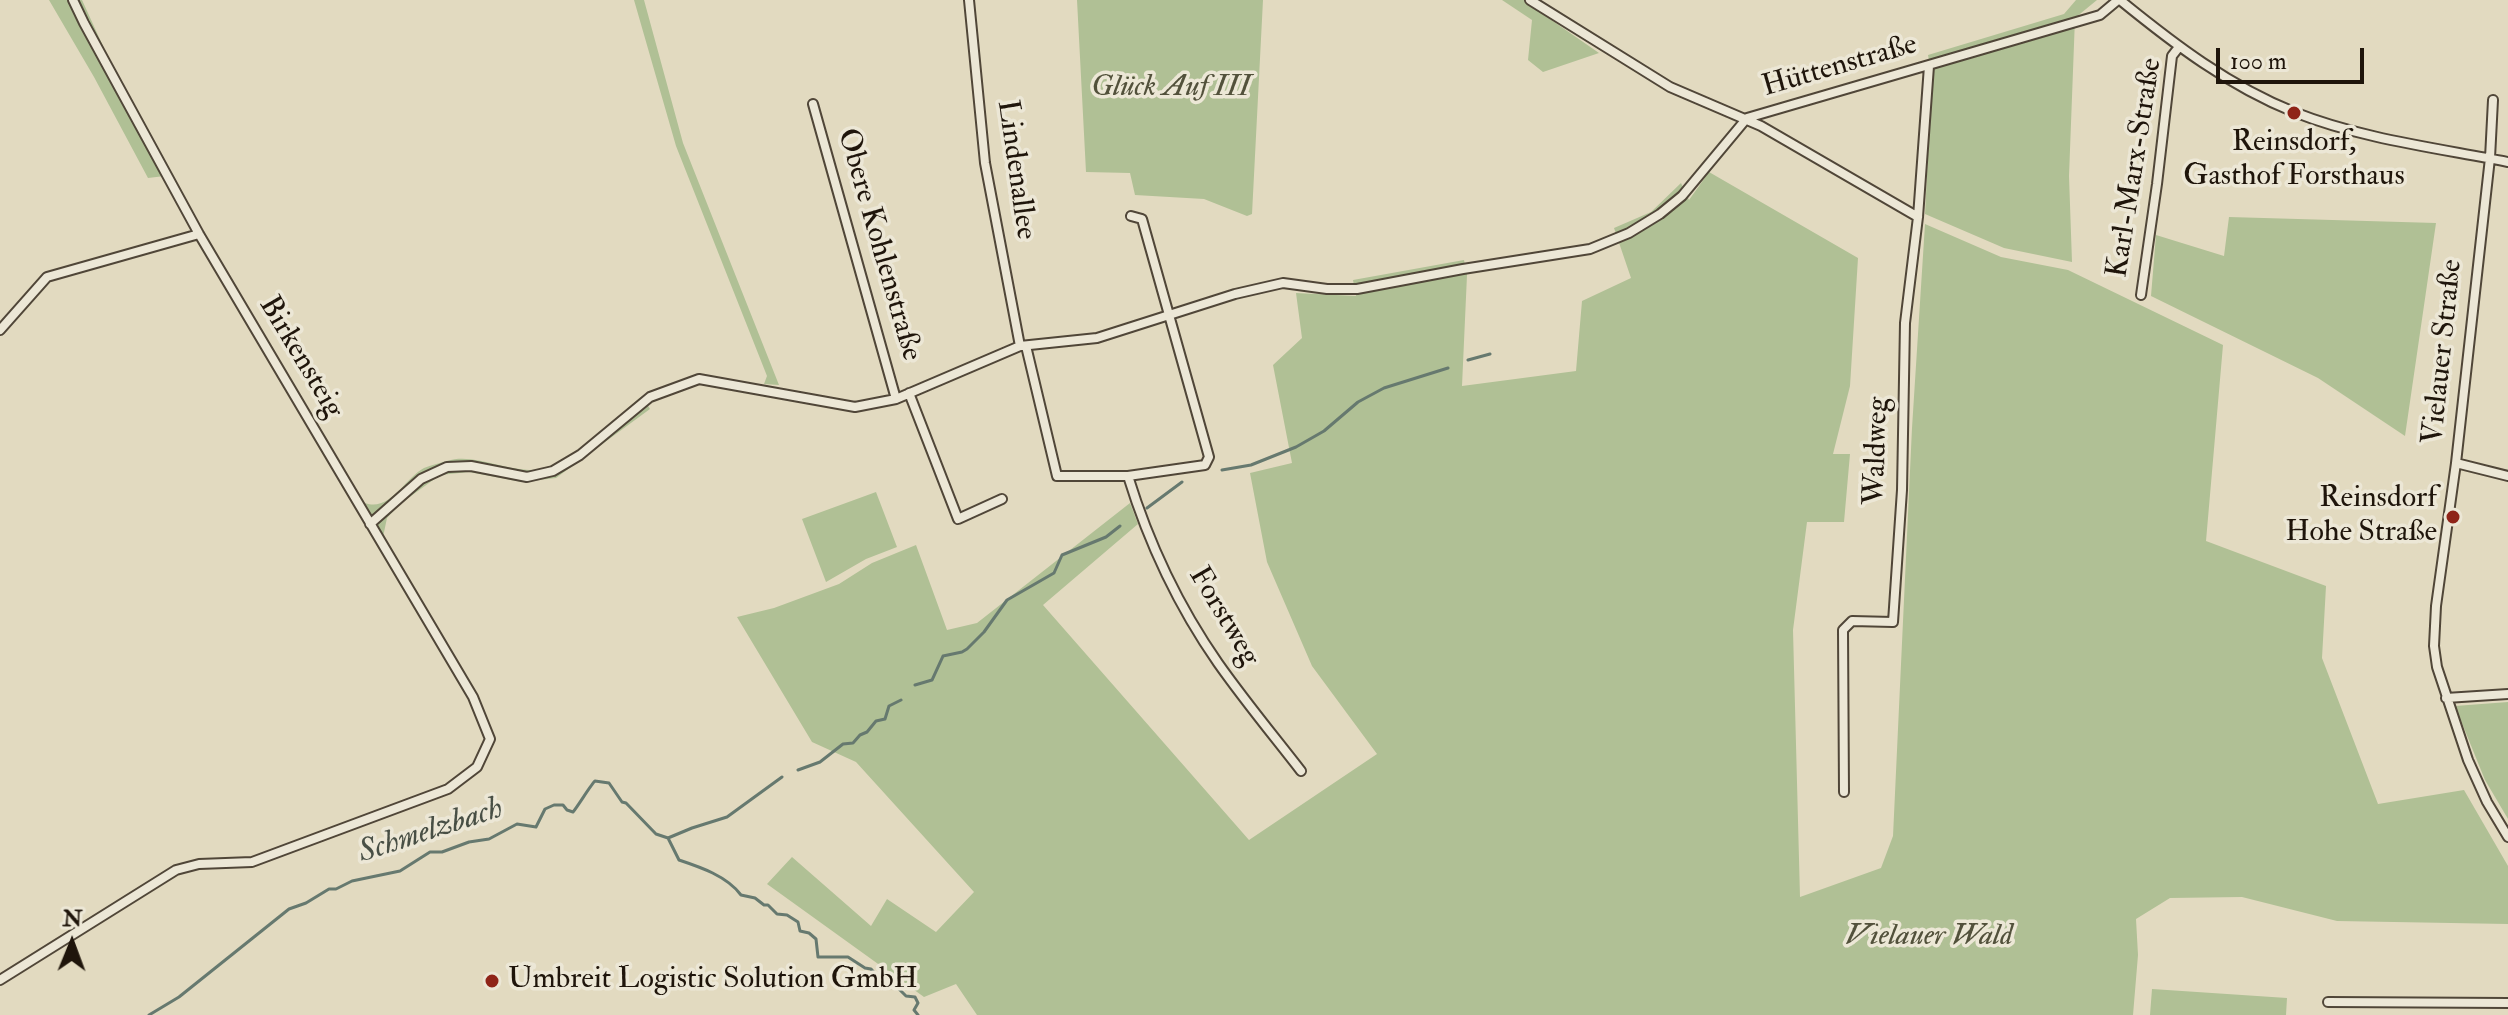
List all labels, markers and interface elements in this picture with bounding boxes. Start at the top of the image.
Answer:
street label: Hüttenstraße [1758,28,1922,106]
scale bar [2220,32,2368,82]
text: 100 m [2230,46,2287,77]
street label: Karl-Marx-Straße [2101,56,2171,280]
park label: Glück Auf III [1091,71,1251,107]
street label: Lindenallee [987,98,1043,242]
marker: Reinsdorf, Gasthof Forsthaus [2285,104,2303,122]
street label: Obere Kohlenstraße [828,125,928,365]
place label: Reinsdorf, Gasthof Forsthaus [2183,126,2405,196]
street label: Vielauer Straße [2416,258,2472,446]
street label: Birkensteig [250,291,350,425]
street label: Waldweg [1858,396,1898,506]
place label: Reinsdorf Hohe Straße [2285,482,2437,552]
marker: Reinsdorf Hohe Straße [2444,508,2462,526]
street label: Forstweg [1179,561,1267,673]
water label: Schmelzbach [354,791,508,873]
north arrow [32,903,112,983]
text: N [62,905,83,933]
park label: Vielauer Wald [1845,920,2013,956]
place label: Umbreit Logistic Solution GmbH [508,963,918,999]
marker: Umbreit Logistic Solution GmbH [483,972,501,990]

